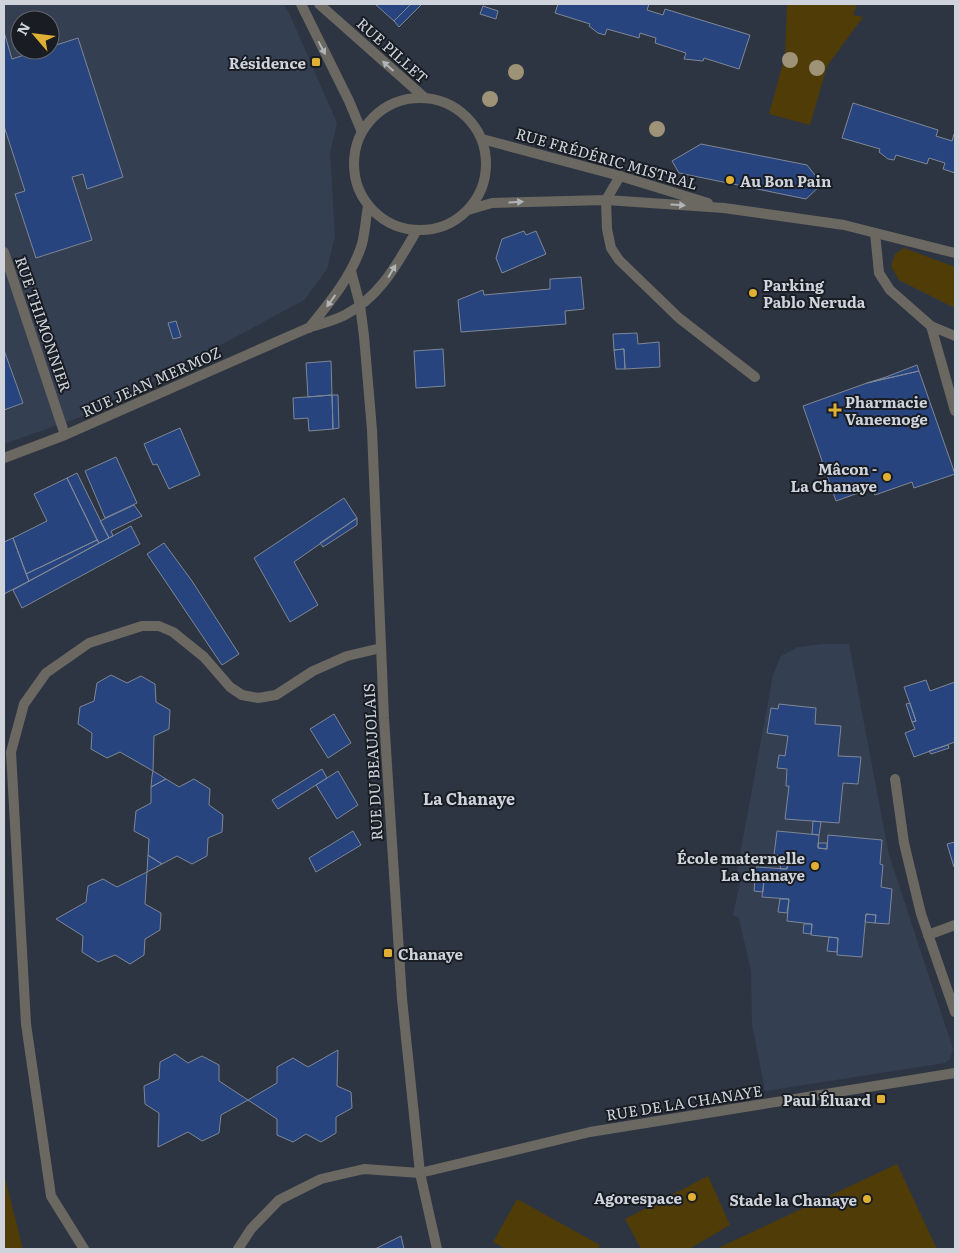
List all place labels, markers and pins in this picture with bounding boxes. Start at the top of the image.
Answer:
place label: Résidence [229,51,307,74]
marker: Résidence [310,56,322,68]
place label: Au Bon Pain [740,169,832,192]
marker: Au Bon Pain [724,174,736,186]
place label: Parking Pablo Neruda [763,273,866,313]
marker: Parking Pablo Neruda [747,287,759,299]
place label: Pharmacie Vaneenoge [845,390,928,430]
marker: Pharmacie Vaneenoge [829,404,841,416]
place label: Mâcon - La Chanaye [791,457,878,497]
marker: Mâcon - La Chanaye [881,471,893,483]
place label: École maternelle La chanaye [677,846,806,886]
marker: École maternelle La chanaye [809,860,821,872]
place label: Chanaye [398,942,464,965]
marker: Chanaye [382,947,394,959]
place label: Paul Éluard [783,1088,871,1111]
marker: Paul Éluard [875,1093,887,1105]
place label: Agorespace [594,1186,683,1209]
place label: Stade la Chanaye [729,1188,858,1211]
marker: Agorespace [686,1191,698,1203]
marker: Stade la Chanaye [861,1193,873,1205]

